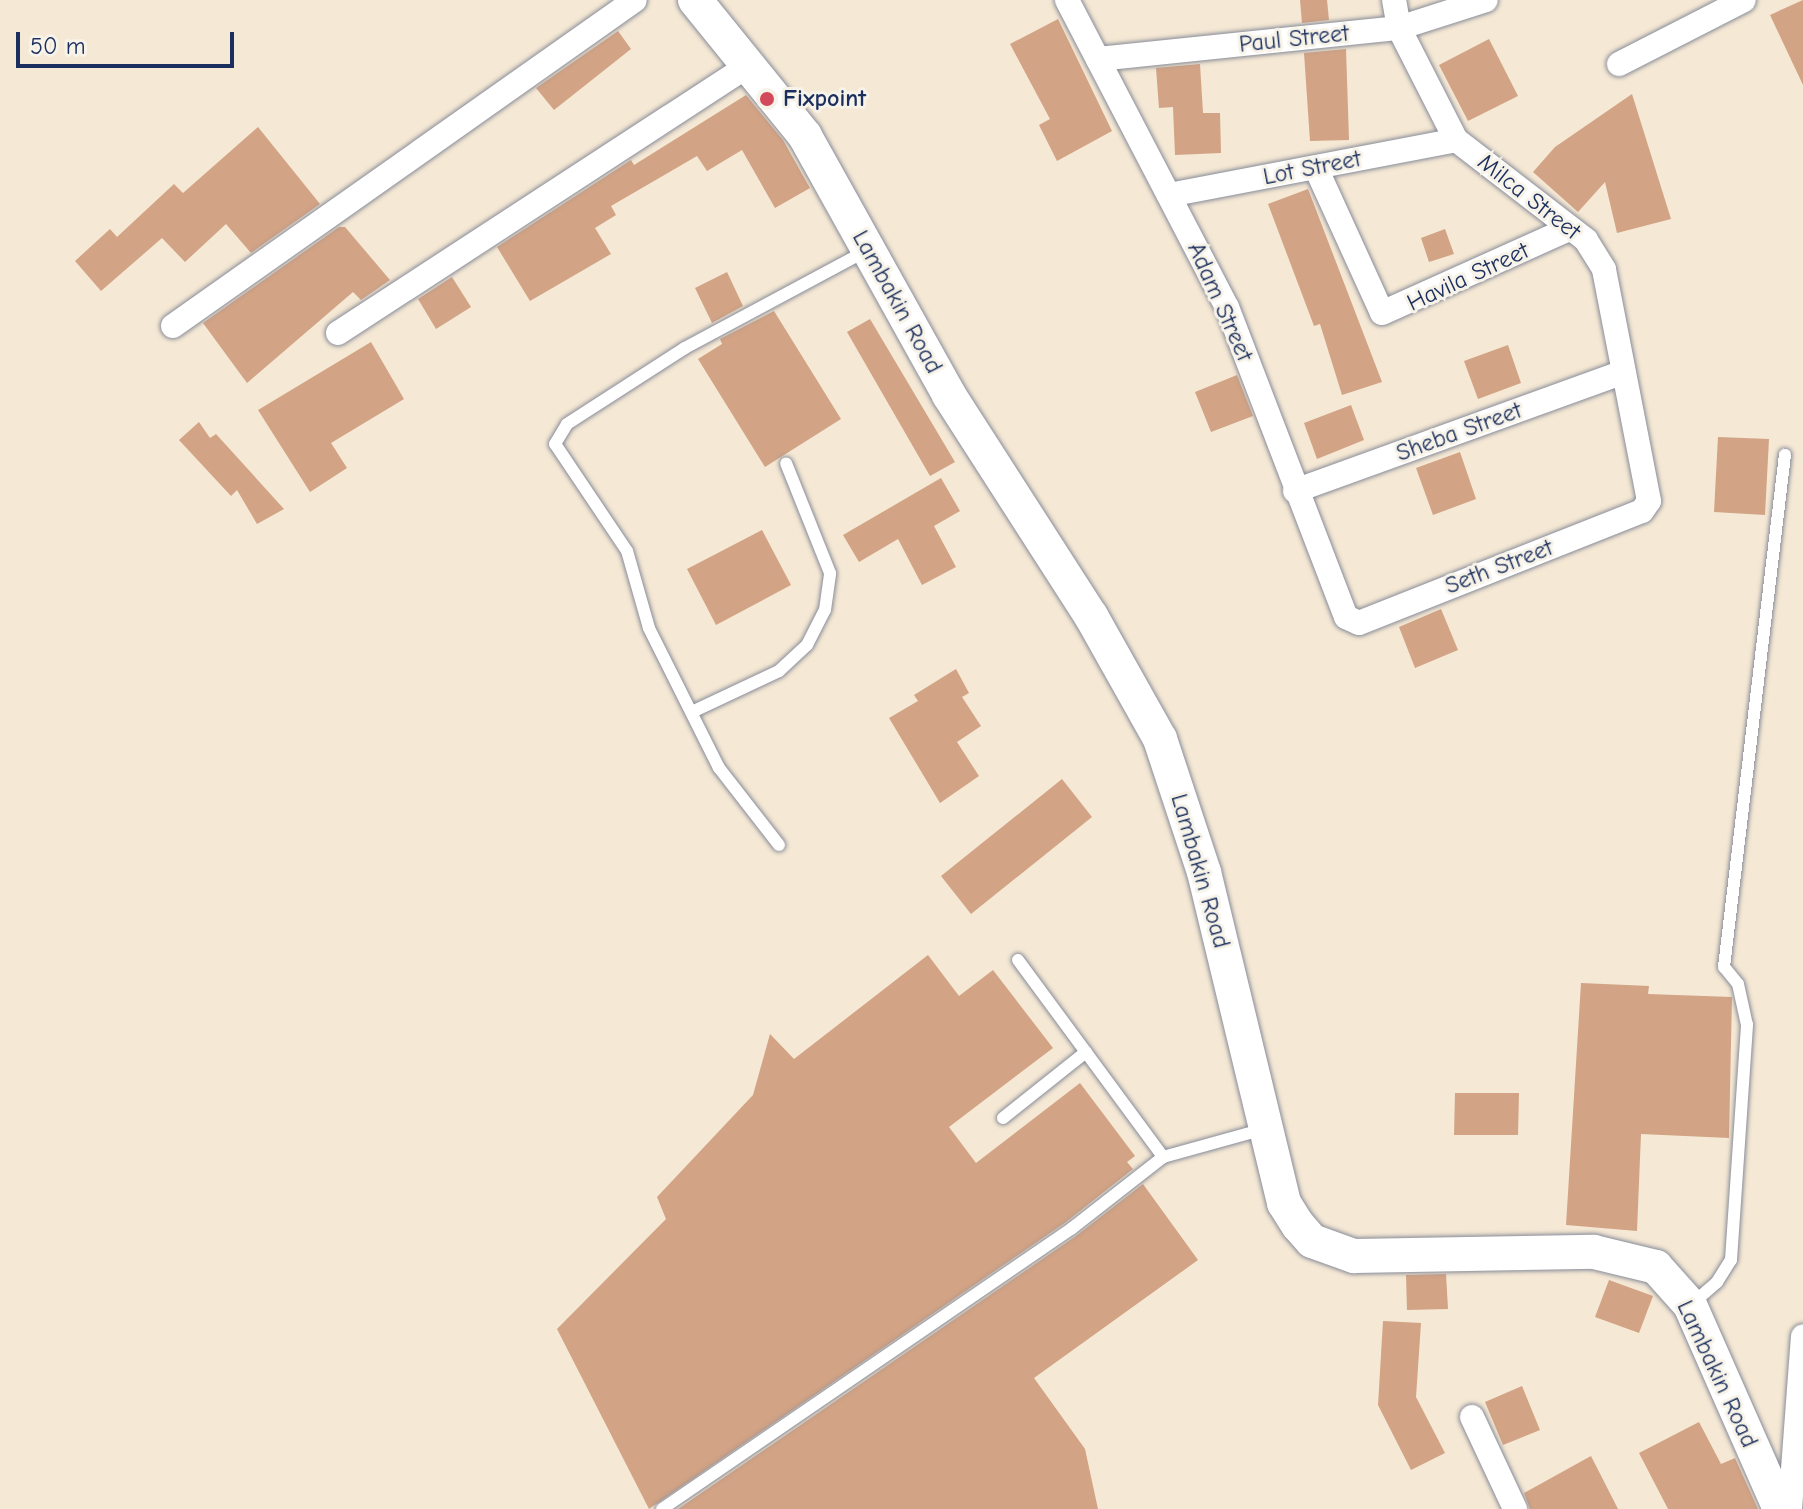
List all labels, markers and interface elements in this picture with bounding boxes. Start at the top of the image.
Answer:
scale bar [20,16,238,66]
street label: Paul Street [1238,19,1350,59]
text: 50 m [30,32,86,60]
place label: Fixpoint [783,85,866,113]
marker: Fixpoint [758,90,776,108]
street label: Lot Street [1261,144,1363,192]
street label: Milca Street [1472,148,1586,246]
street label: Lambakin Road [846,225,948,379]
street label: Havila Street [1403,236,1533,318]
street label: Adam Street [1181,238,1259,366]
street label: Sheba Street [1392,396,1526,468]
street label: Seth Street [1441,533,1557,601]
street label: Lambakin Road [1164,791,1236,951]
street label: Lambakin Road [1670,1296,1764,1452]

